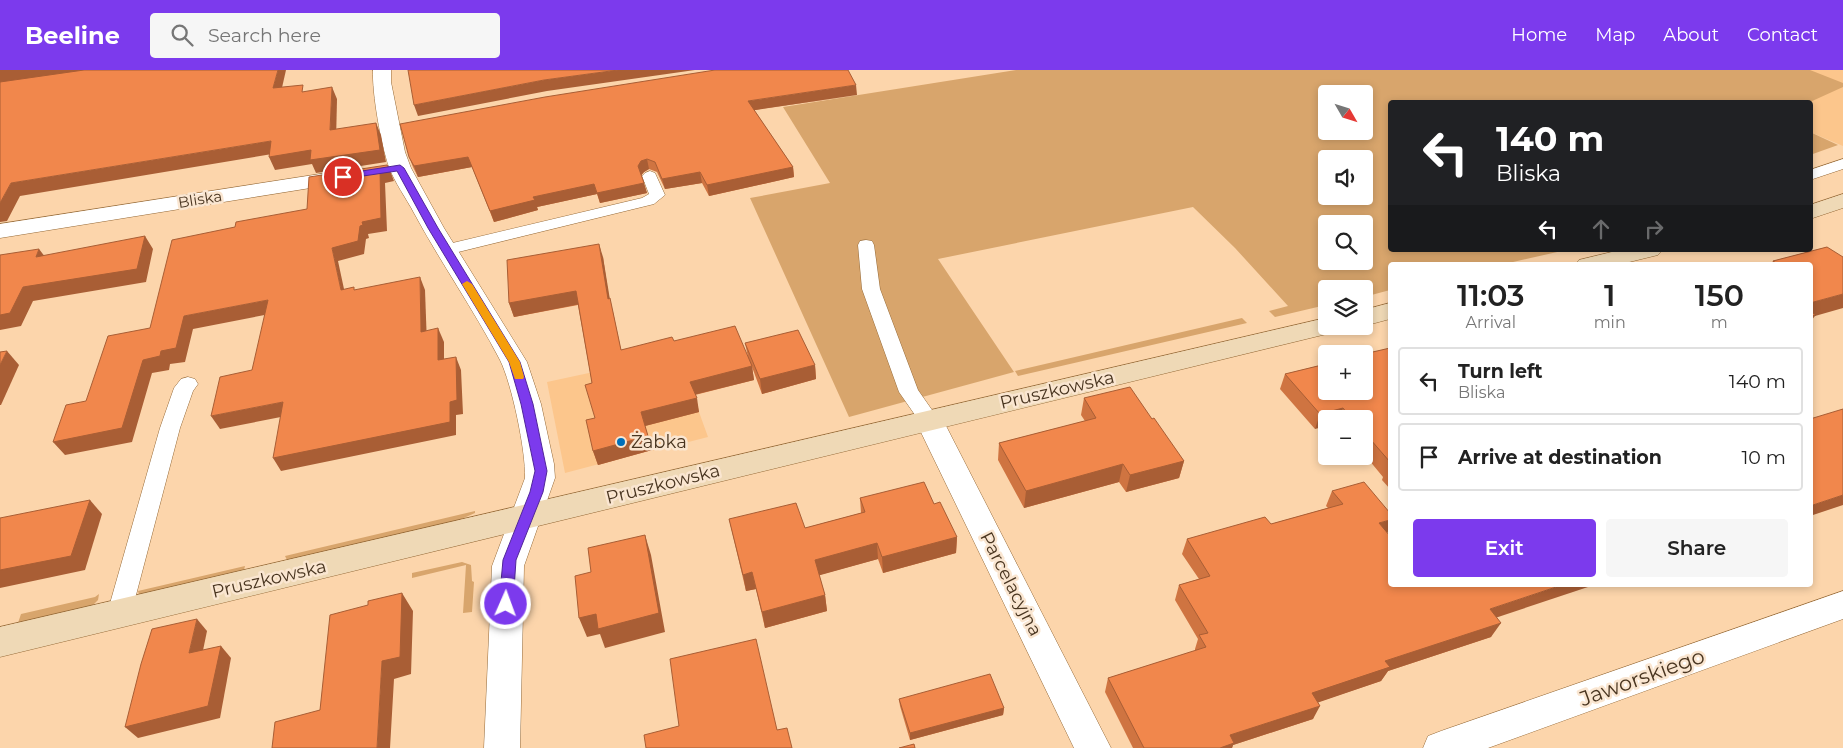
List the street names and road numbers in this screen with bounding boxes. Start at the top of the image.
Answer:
street label: Bliska [177,186,223,212]
street label: Pruszkowska [998,366,1116,414]
street label: Pruszkowska [604,459,722,509]
street label: Parcelacyjna [975,528,1047,640]
street label: Pruszkowska [210,555,328,603]
street label: Jaworskiego [1575,643,1708,712]

